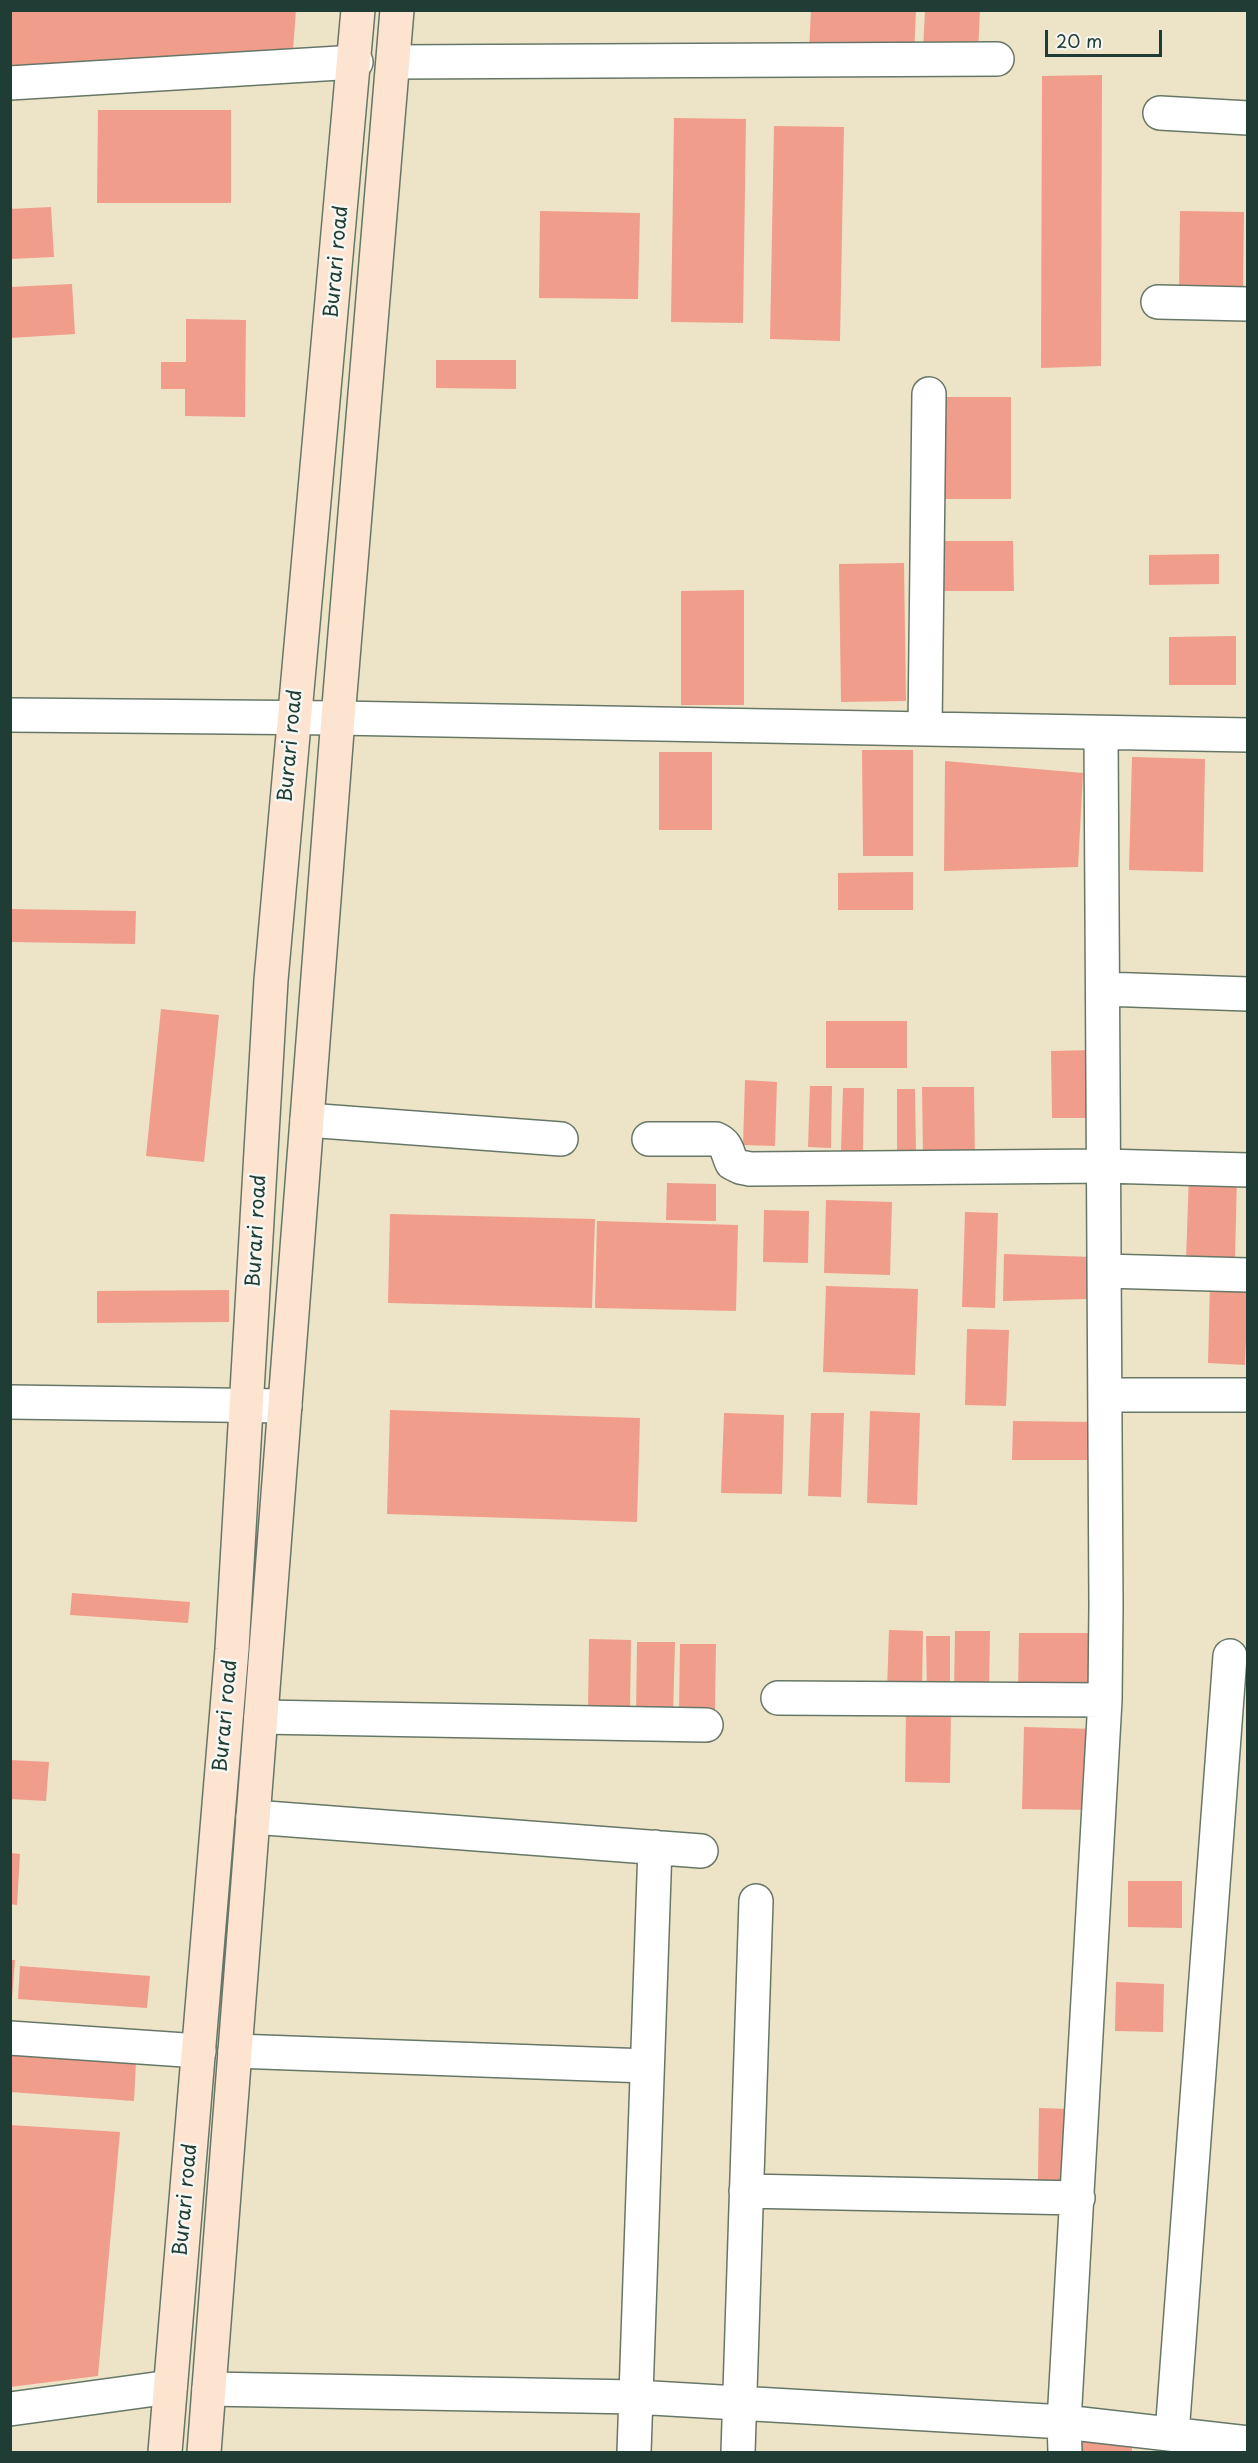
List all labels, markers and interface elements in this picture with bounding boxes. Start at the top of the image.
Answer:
scale bar [1048,18,1165,56]
text: 20 m [1056,27,1102,54]
street label: Burari road [320,205,354,319]
street label: Burari road [274,689,308,803]
street label: Burari road [242,1174,272,1288]
street label: Burari road [209,1659,243,1773]
street label: Burari road [169,2143,203,2257]

